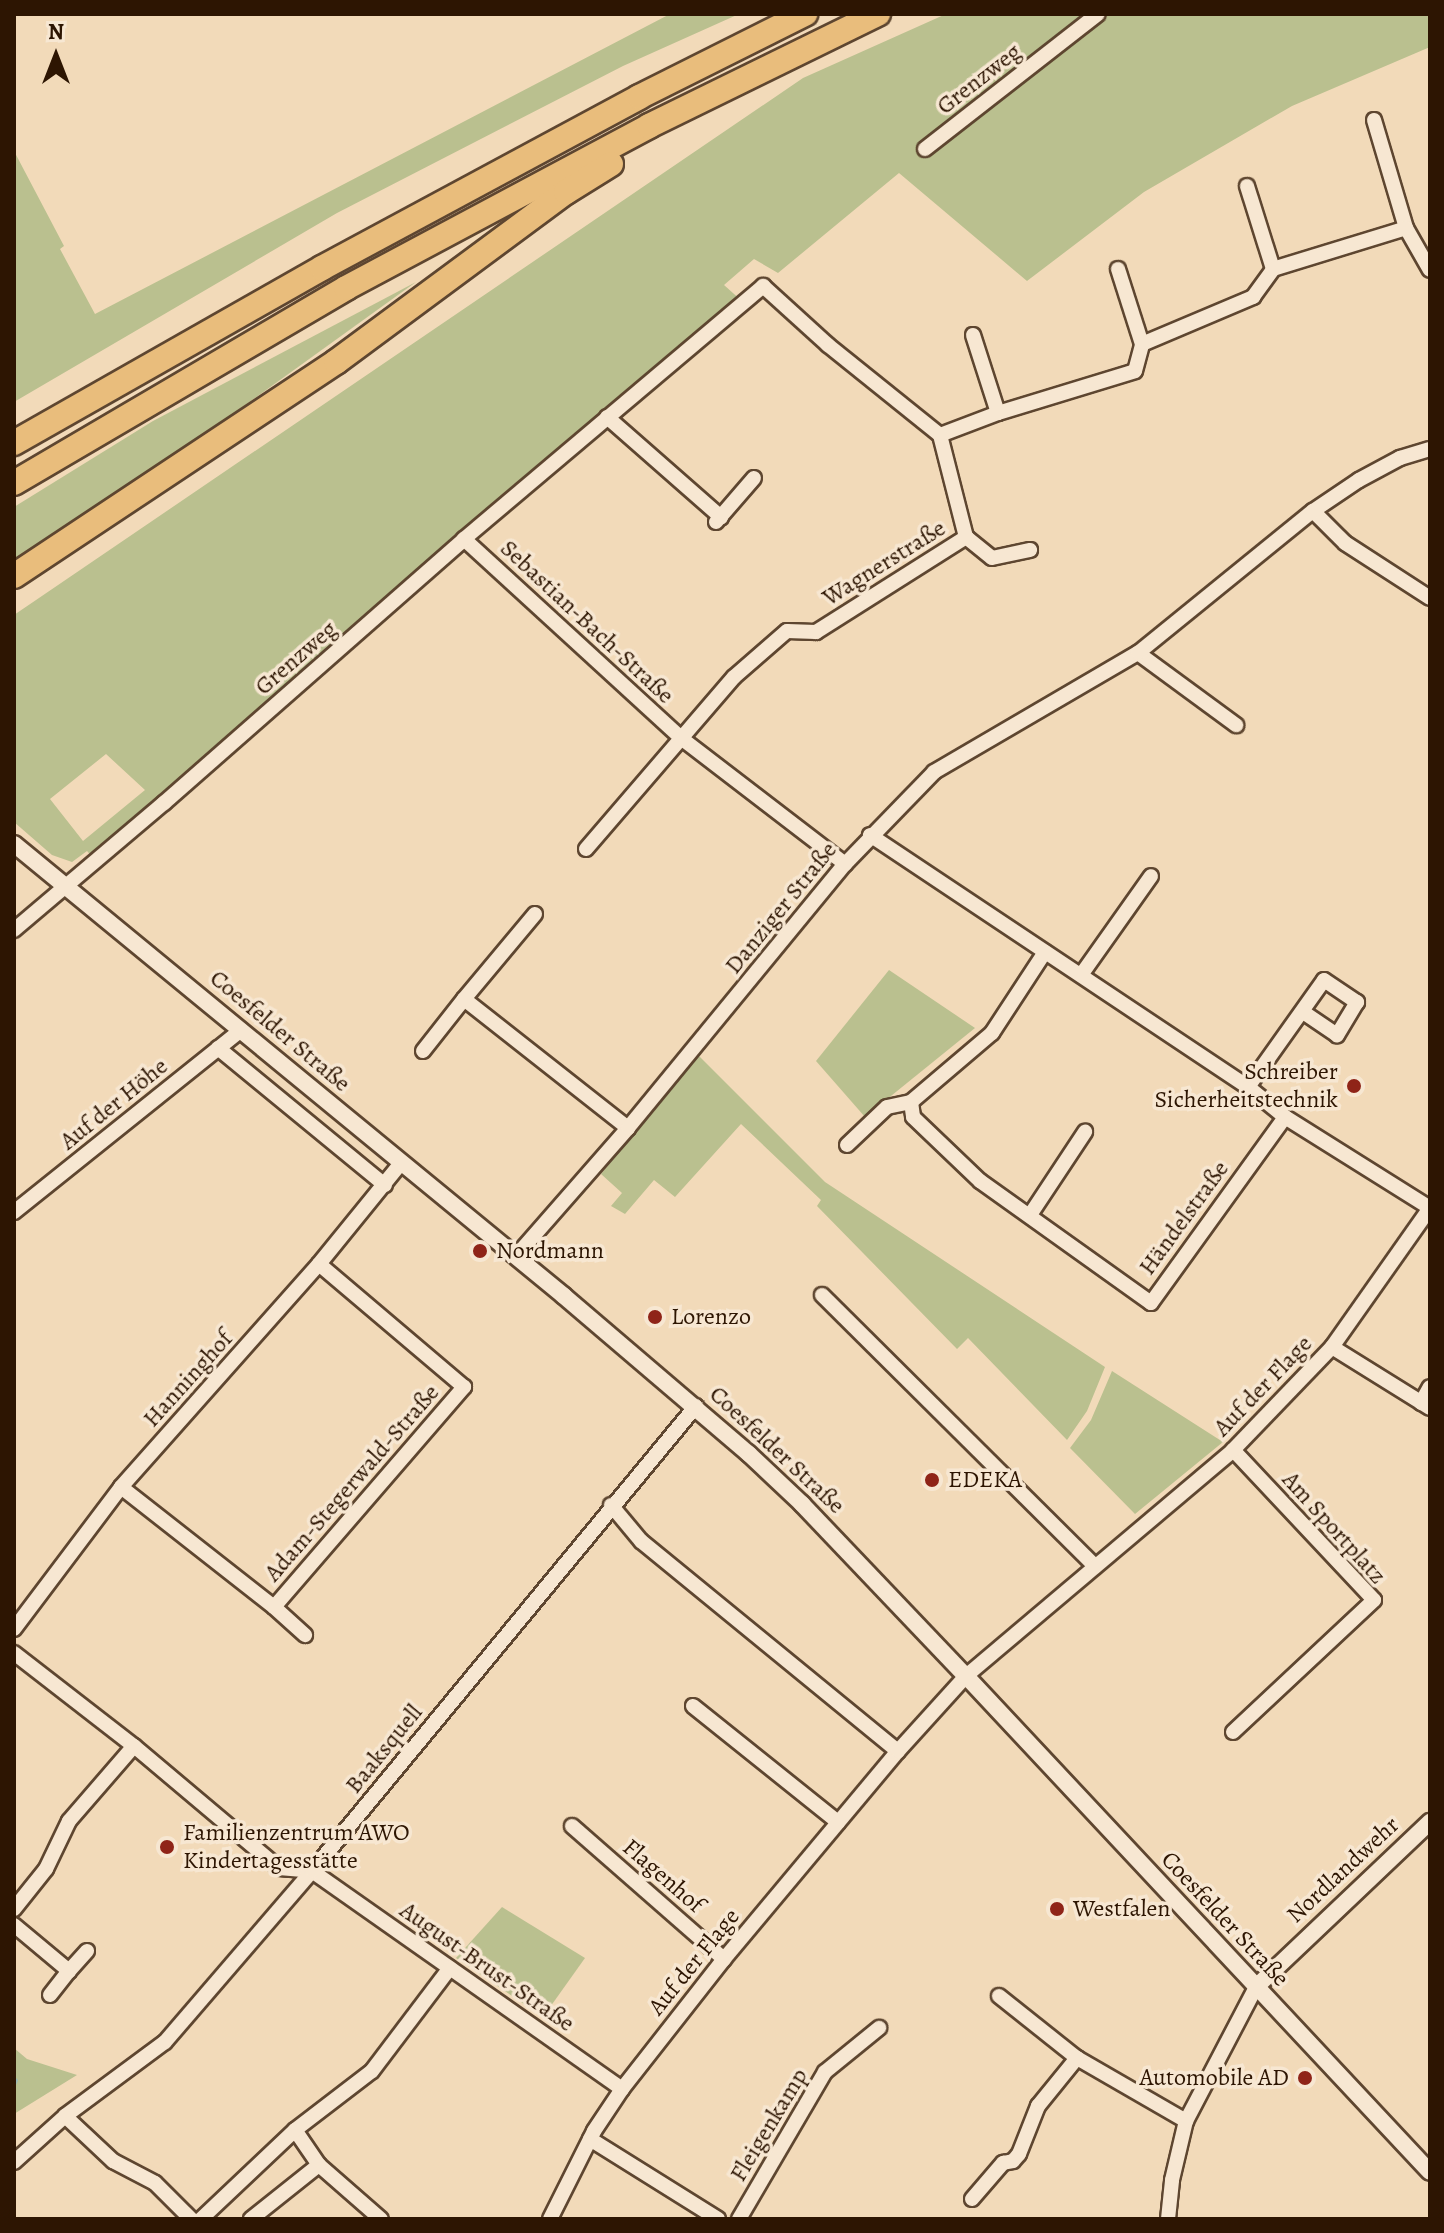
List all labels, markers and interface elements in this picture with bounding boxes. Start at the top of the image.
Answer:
north arrow [16,16,96,96]
text: N [48,17,64,47]
street label: Grenzweg [931,37,1027,121]
street label: Wagnerstraße [817,514,951,612]
street label: Sebastian-Bach-Straße [494,534,680,710]
street label: Grenzweg [249,615,343,701]
street label: Danziger Straße [719,836,843,980]
street label: Coesfelder Straße [204,964,356,1098]
street label: Auf der Höhe [54,1052,174,1156]
place label: Schreiber Sicherheitstechnik [1154,1058,1338,1114]
marker: Schreiber Sicherheitstechnik [1345,1077,1363,1095]
street label: Händelstraße [1133,1155,1235,1281]
place label: Nordmann [496,1237,604,1265]
marker: Nordmann [471,1242,489,1260]
place label: Lorenzo [671,1303,751,1331]
marker: Lorenzo [646,1308,664,1326]
street label: Hanninghof [137,1325,239,1433]
street label: Auf der Flage [1208,1330,1318,1442]
street label: Adam-Stegerwald-Straße [259,1379,445,1587]
street label: Coesfelder Straße [703,1380,851,1520]
place label: EDEKA [948,1466,1022,1494]
street label: Am Sportplatz [1276,1466,1392,1590]
marker: EDEKA [923,1471,941,1489]
street label: Baaksquell [339,1699,429,1799]
street label: Nordlandwehr [1281,1811,1405,1929]
place label: Familienzentrum AWO Kindertagesstätte [183,1819,410,1875]
street label: Flagenhof [617,1833,709,1919]
marker: Familienzentrum AWO Kindertagesstätte [158,1838,176,1856]
street label: Coesfelder Straße [1155,1845,1295,1993]
place label: Westfalen [1073,1895,1171,1923]
street label: August-Brust-Straße [394,1896,580,2038]
marker: Westfalen [1048,1900,1066,1918]
street label: Auf der Flage [642,1903,746,2021]
street label: Fleigenkamp [724,2063,814,2187]
place label: Automobile AD [1139,2064,1289,2092]
marker: Automobile AD [1296,2069,1314,2087]

